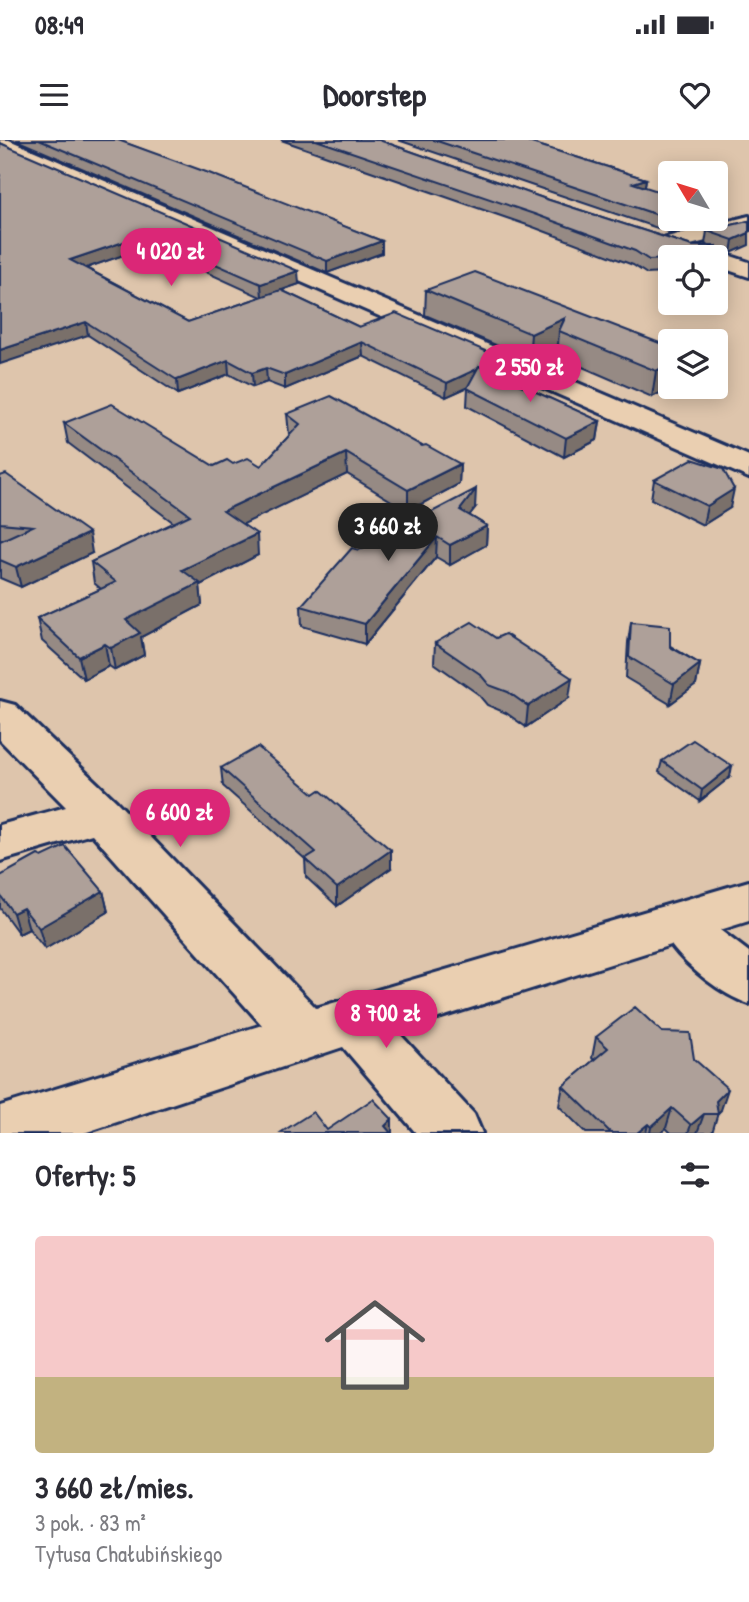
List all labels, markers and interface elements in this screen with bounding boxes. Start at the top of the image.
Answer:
text: 08:49 [35,7,83,42]
text: Doorstep [323,73,426,116]
icon: menu [35,76,73,114]
icon: heart [676,76,714,114]
north arrow [658,161,728,231]
map controls [658,161,728,399]
pin: 4 020 zł [99,228,243,288]
text: 4 020 zł [136,235,206,266]
button: locate [658,245,728,315]
button: layers [658,329,728,399]
pin: 2 550 zł [458,344,602,404]
text: 2 550 zł [495,351,565,382]
pin: 3 660 zł [316,504,460,563]
text: 3 660 zł [354,510,422,541]
pin: 6 600 zł [108,790,252,849]
text: 6 600 zł [146,796,214,827]
pin: 8 700 zł [314,990,458,1050]
text: 8 700 zł [350,997,422,1028]
text: Oferty: 5 [35,1155,136,1195]
icon: filters [676,1156,714,1194]
icon: home [312,1282,438,1408]
text: 3 660 zł/mies. [35,1467,194,1507]
text: 3 pok. · 83 m² [35,1507,146,1538]
text: Tytusa Chałubińskiego [35,1538,222,1569]

